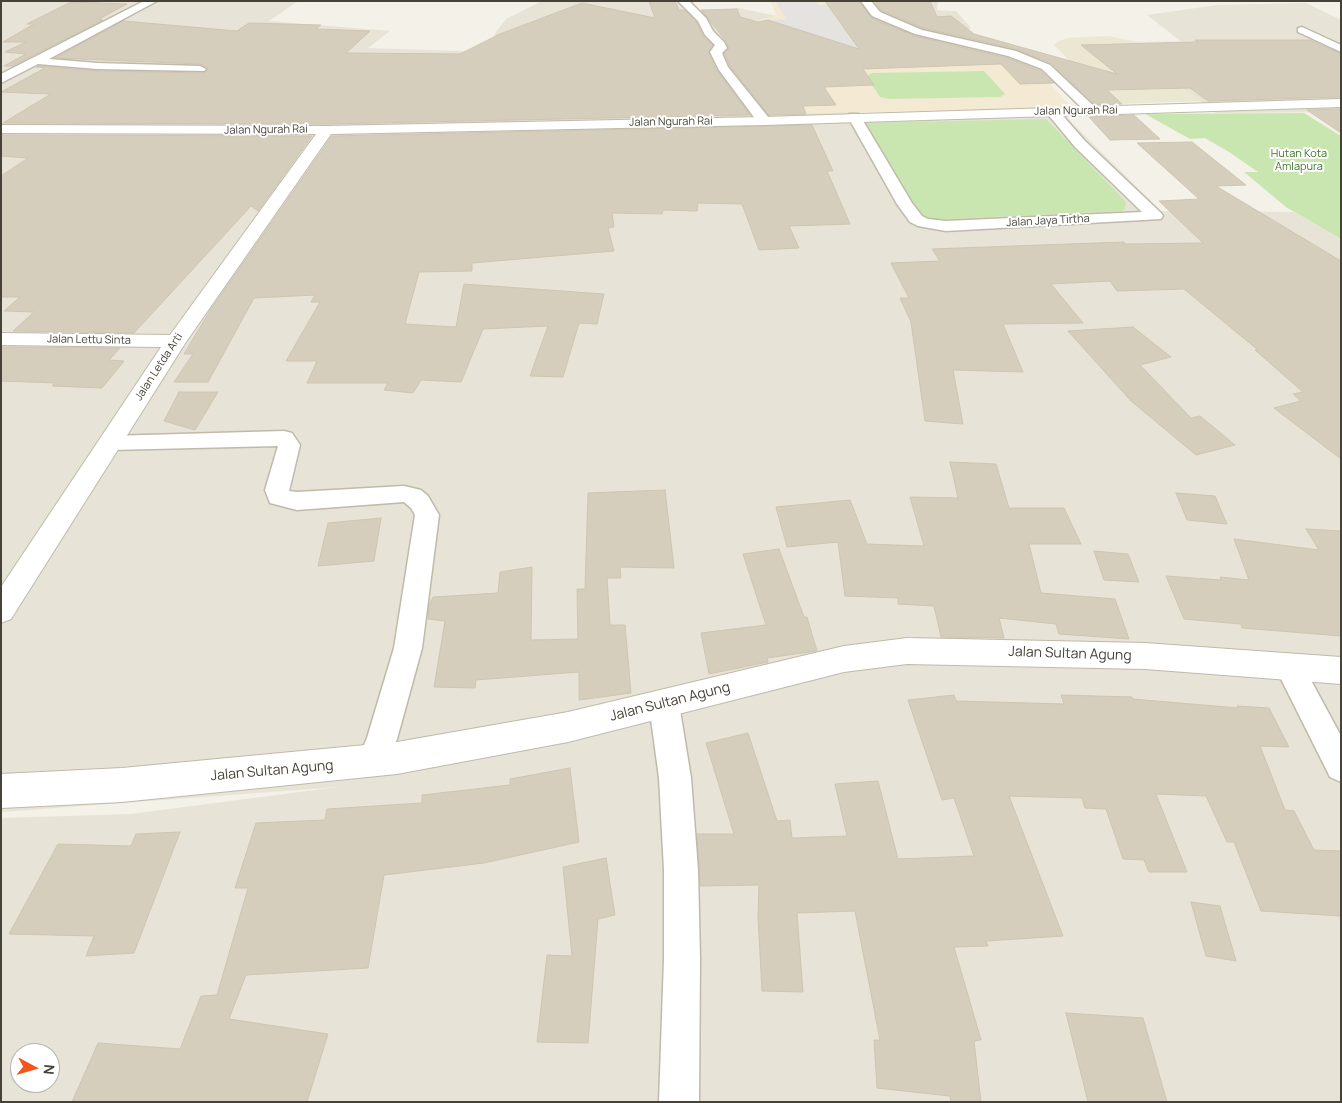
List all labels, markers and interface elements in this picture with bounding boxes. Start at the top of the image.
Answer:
street label: Jalan Ngurah Rai [1034,104,1118,118]
street label: Jalan Ngurah Rai [629,115,713,129]
street label: Jalan Ngurah Rai [224,123,308,137]
park label: Hutan Kota Amlapura [1271,147,1327,173]
street label: Jalan Jaya Tirtha [1006,212,1090,230]
street label: Jalan Letda Arti [132,331,186,403]
street label: Jalan Lettu Sinta [47,333,131,347]
street label: Jalan Sultan Agung [1008,643,1132,665]
street label: Jalan Sultan Agung [608,679,732,725]
street label: Jalan Sultan Agung [210,757,334,785]
north arrow [10,1043,60,1093]
text: N [39,1064,59,1076]

